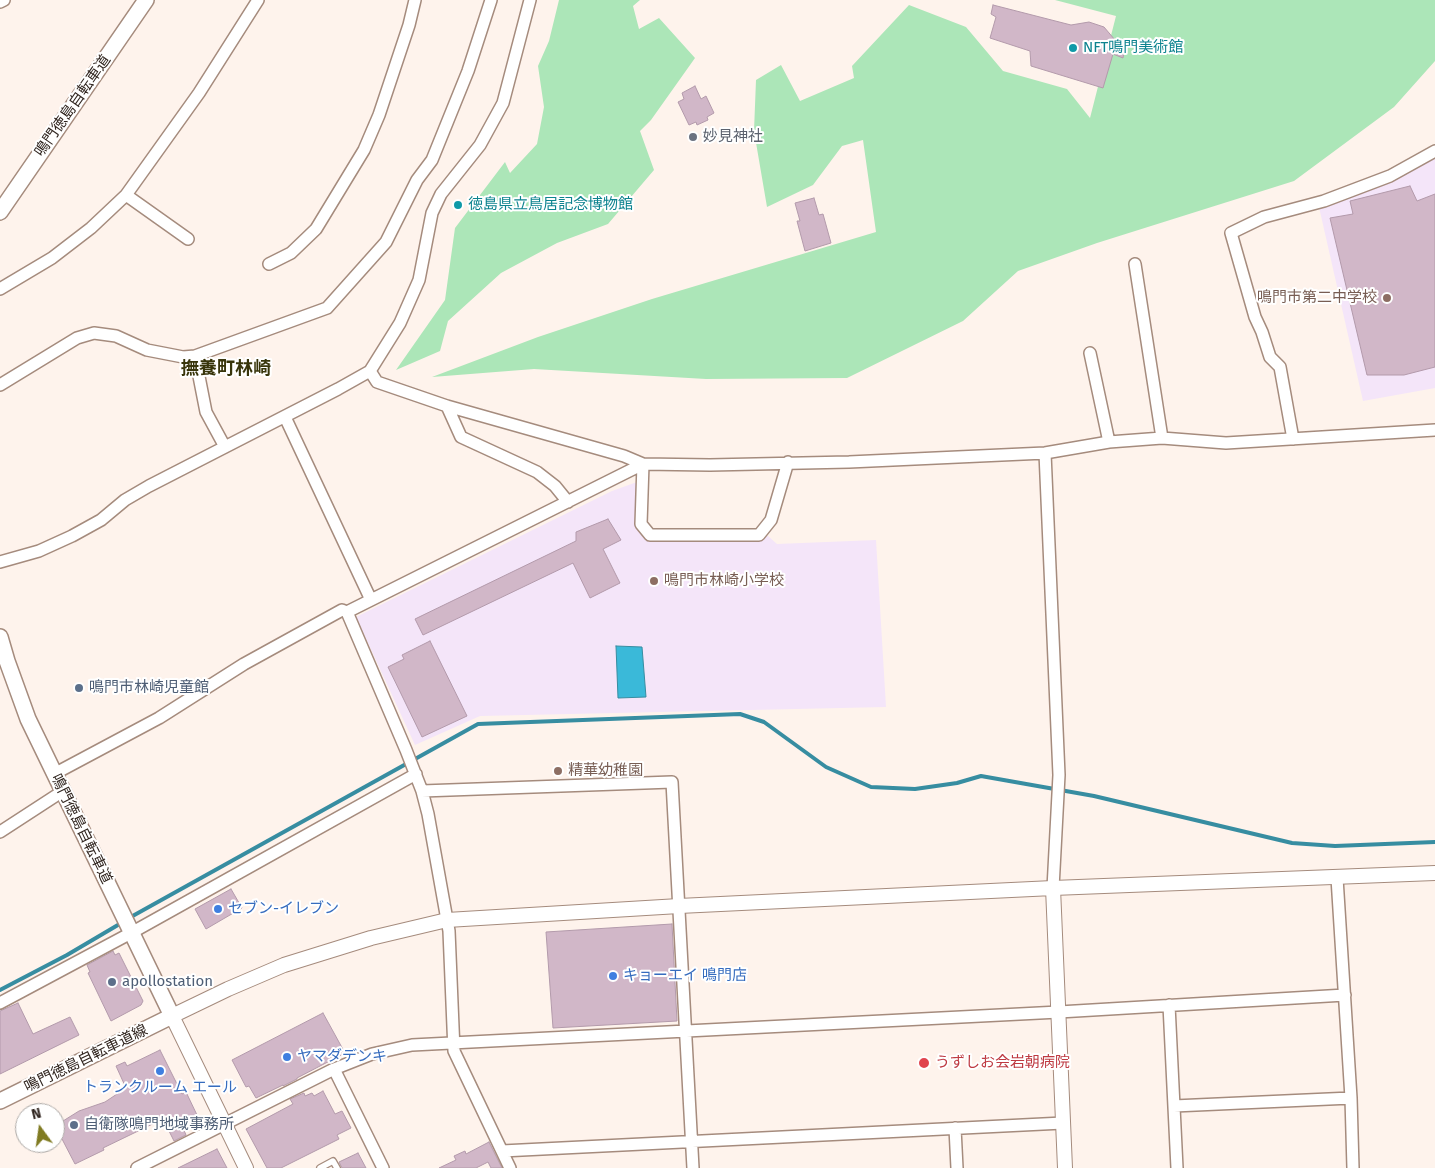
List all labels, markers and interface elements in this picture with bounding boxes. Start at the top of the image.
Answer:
place label: NFT鳴門美術館 [1083,39,1183,57]
marker: NFT鳴門美術館 [1067,42,1079,54]
street label: 鳴門徳島自転車道 [31,52,115,160]
place label: 妙見神社 [703,128,763,146]
marker: 妙見神社 [687,131,699,143]
place label: 徳島県立鳥居記念博物館 [468,196,633,214]
marker: 徳島県立鳥居記念博物館 [452,199,464,211]
place label: 鳴門市第二中学校 [1257,289,1377,307]
marker: 鳴門市第二中学校 [1381,292,1393,304]
district label: 撫養町林崎 [181,358,271,380]
place label: 鳴門市林崎小学校 [664,572,784,590]
marker: 鳴門市林崎小学校 [648,575,660,587]
place label: 鳴門市林崎児童館 [89,679,209,697]
marker: 鳴門市林崎児童館 [73,682,85,694]
place label: 精華幼稚園 [568,762,643,780]
marker: 精華幼稚園 [552,765,564,777]
street label: 鳴門徳島自転車道 [47,771,115,887]
place label: セブン-イレブン [228,900,339,918]
marker: セブン-イレブン [212,903,224,915]
place label: キョーエイ 鳴門店 [623,967,747,985]
marker: キョーエイ 鳴門店 [607,970,619,982]
place label: apollostation [122,973,213,991]
marker: apollostation [106,976,118,988]
street label: 鳴門徳島自転車道線 [21,1021,151,1097]
place label: ヤマダデンキ [297,1048,387,1066]
marker: ヤマダデンキ [281,1051,293,1063]
place label: うずしお会岩朝病院 [935,1054,1070,1072]
marker: うずしお会岩朝病院 [917,1056,931,1070]
marker: トランクルーム エール [154,1065,166,1077]
place label: トランクルーム エール [83,1079,237,1097]
north arrow [15,1103,65,1153]
text: N [30,1105,43,1123]
place label: 自衛隊鳴門地域事務所 [84,1116,234,1134]
marker: 自衛隊鳴門地域事務所 [68,1119,80,1131]

